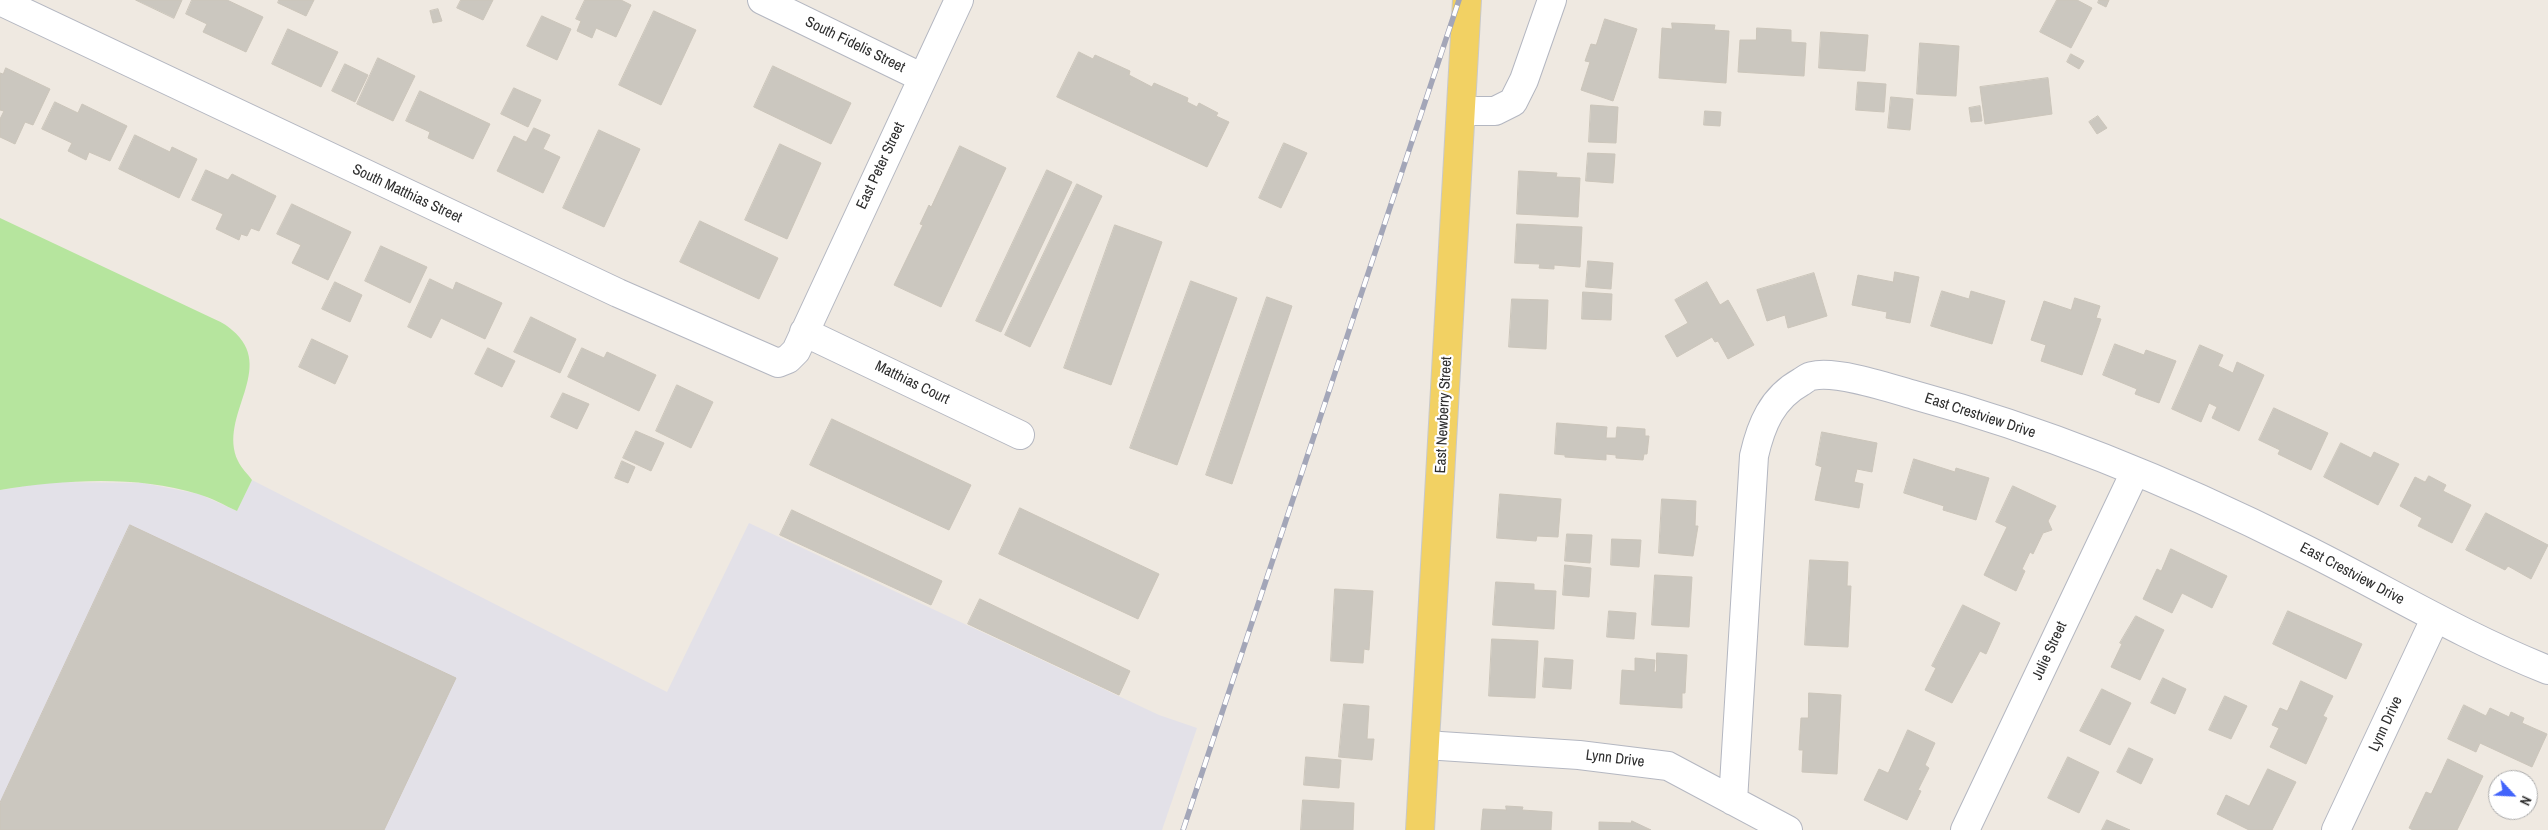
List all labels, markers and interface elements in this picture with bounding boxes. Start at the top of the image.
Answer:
street label: South Fidelis Street [802,13,908,77]
street label: East Peter Street [853,120,909,212]
street label: South Matthias Street [349,161,465,227]
street label: East Newberry Street [1432,356,1456,474]
street label: Matthias Court [872,357,952,409]
street label: East Crestview Drive [1922,390,2038,442]
street label: East Crestview Drive [2297,539,2407,609]
street label: Julie Street [2029,619,2071,683]
street label: Lynn Drive [2365,693,2407,755]
street label: Lynn Drive [1585,746,1645,772]
north arrow [2488,770,2538,820]
text: N [2516,793,2536,808]

